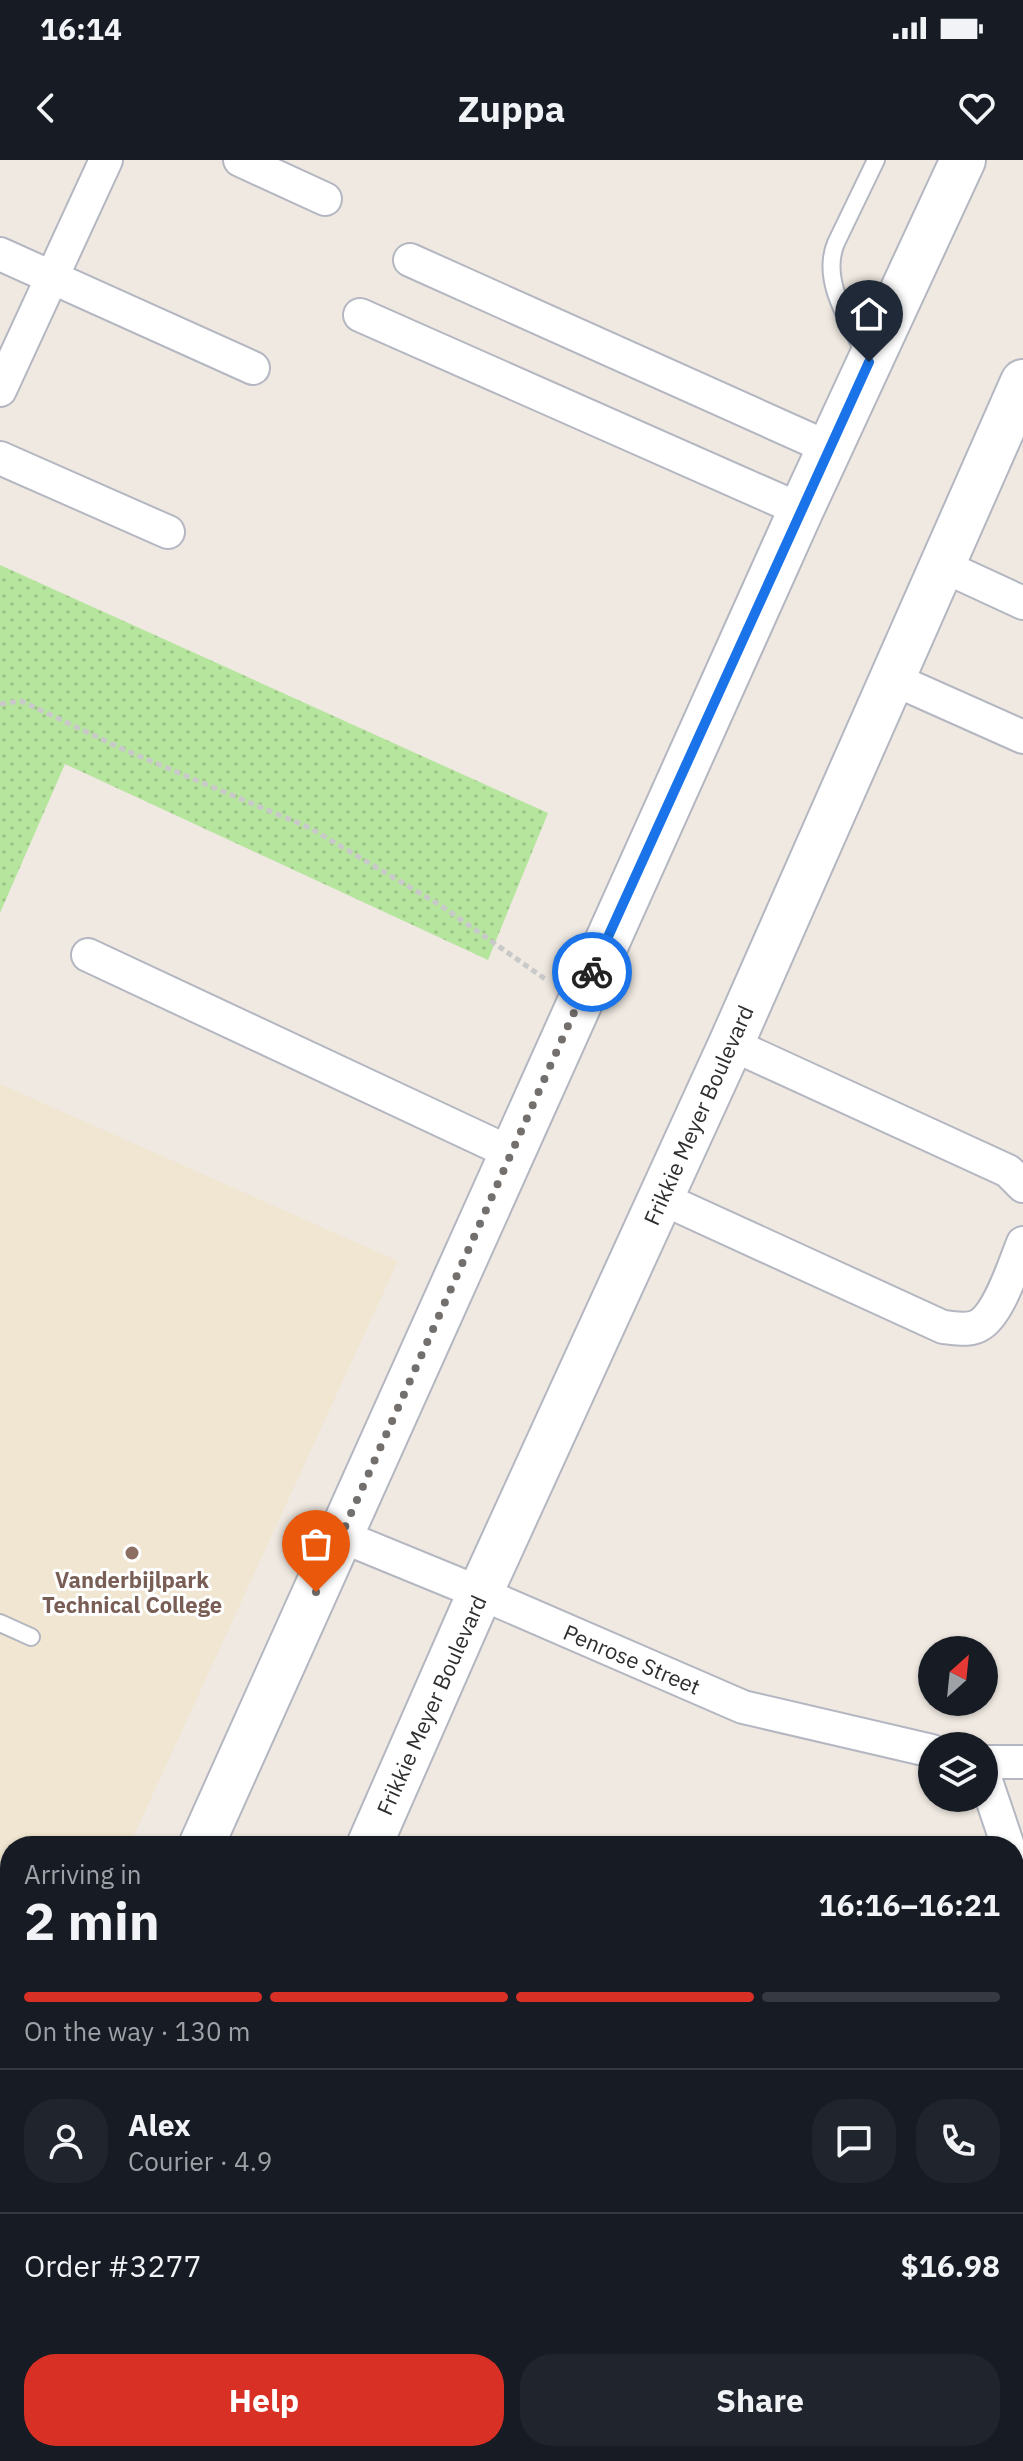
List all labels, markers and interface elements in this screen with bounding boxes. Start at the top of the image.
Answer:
text: 16:14 [40,9,122,48]
text: Zuppa [458,85,565,132]
icon: back [24,86,68,130]
icon: heart [955,86,999,130]
pin [835,280,903,362]
icon: home [847,292,891,336]
courier [552,932,632,1012]
icon: bike [570,950,614,994]
street label: Frikkie Meyer Boulevard [636,1001,760,1229]
pin [282,1510,350,1592]
icon: bag [294,1522,338,1566]
marker: Vanderbijlpark Technical College [123,1544,141,1562]
place label: Vanderbijlpark Technical College [42,1565,222,1619]
street label: Frikkie Meyer Boulevard [369,1591,493,1819]
street label: Penrose Street [559,1617,705,1701]
north arrow [918,1636,998,1716]
map controls [918,1636,998,1812]
button: layers [918,1732,998,1812]
text: Arriving in [24,1857,141,1891]
text: 16:16–16:21 [819,1885,1000,1924]
text: 2 min [24,1887,160,1954]
text: On the way · 130 m [24,2014,250,2048]
button: person [24,2099,108,2183]
button: chat [812,2099,896,2183]
button: phone [916,2099,1000,2183]
text: Alex [128,2105,191,2144]
text: Courier · 4.9 [128,2144,272,2178]
text: Order #3277 [24,2246,201,2285]
text: $16.98 [901,2246,1000,2285]
button: Help [24,2354,504,2446]
button: Share [520,2354,1000,2446]

